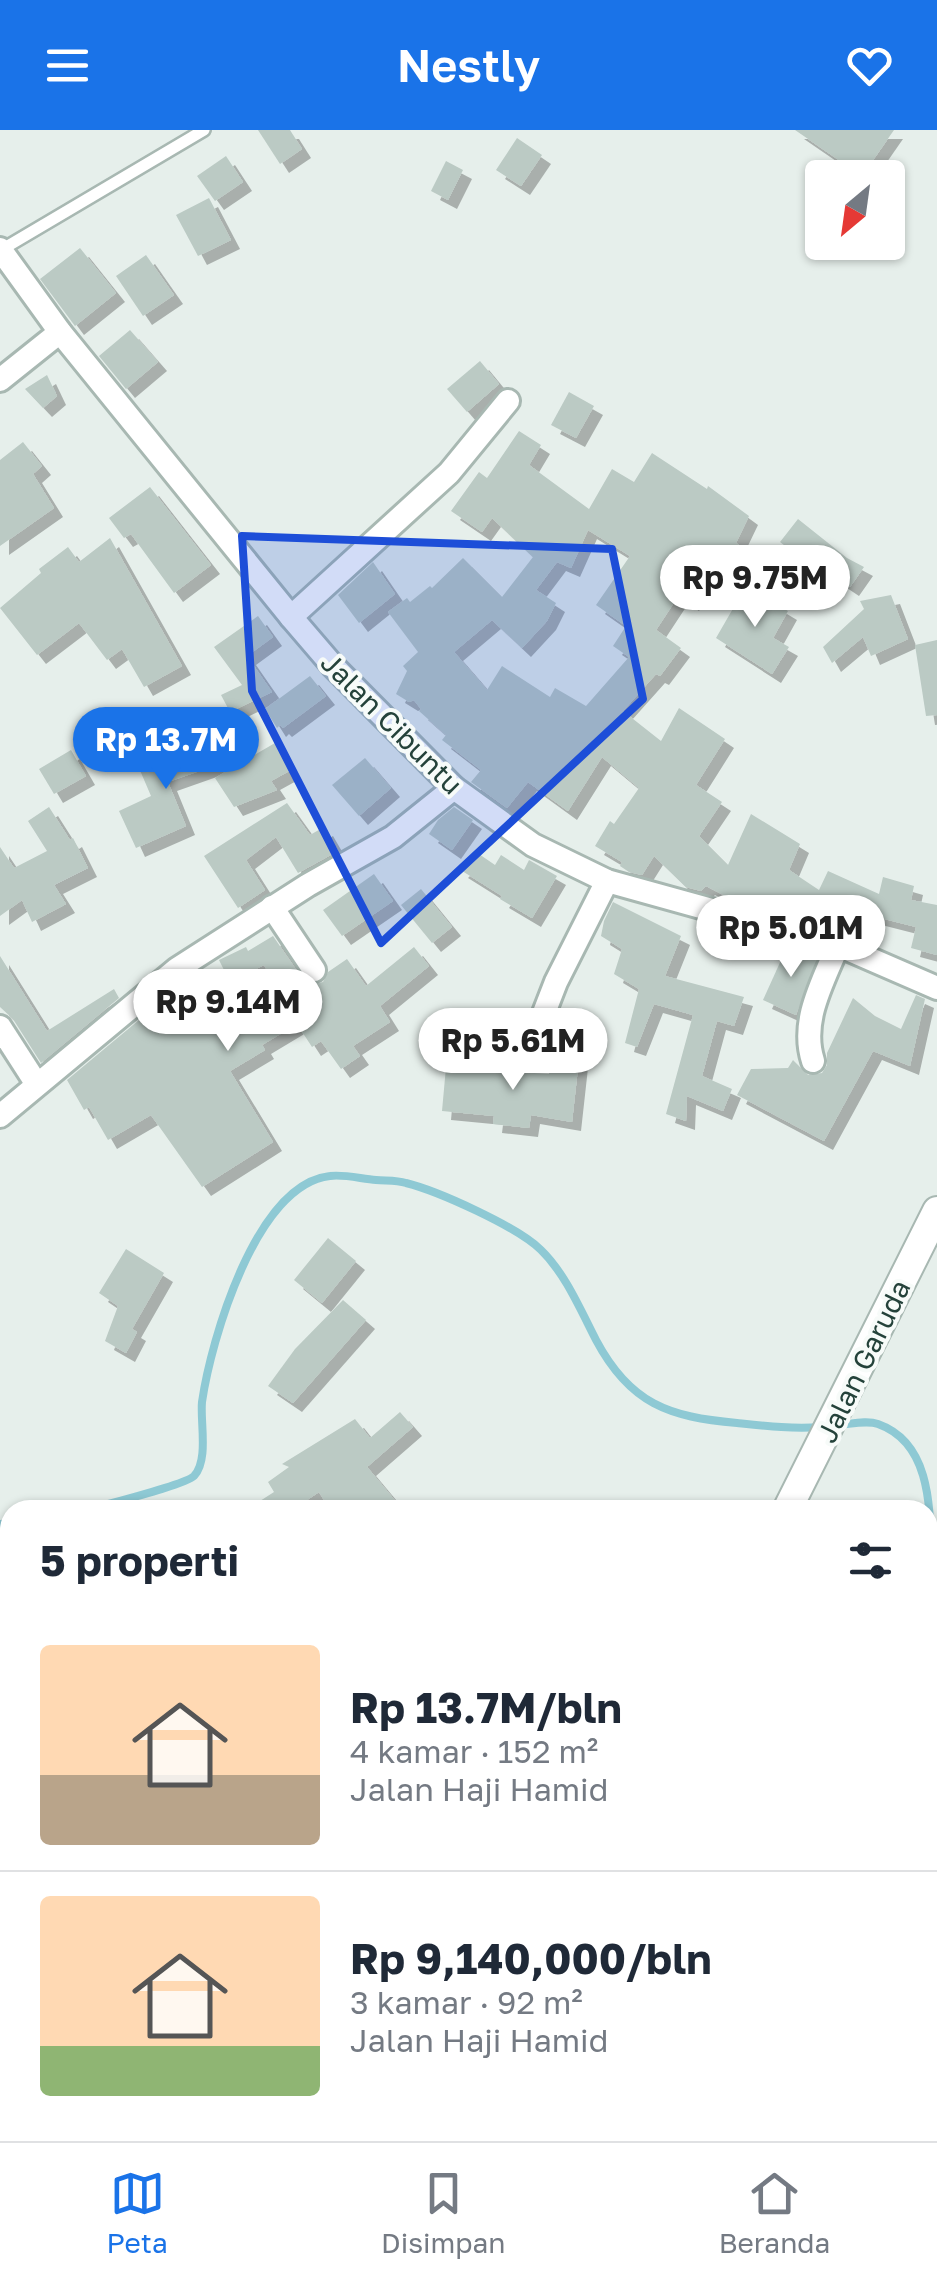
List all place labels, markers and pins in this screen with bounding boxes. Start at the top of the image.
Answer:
pin: Rp 9.75M [652,545,858,630]
pin: Rp 13.7M [63,707,269,792]
pin: Rp 5.01M [688,895,894,980]
pin: Rp 9.14M [125,969,331,1054]
pin: Rp 5.61M [410,1008,616,1093]

